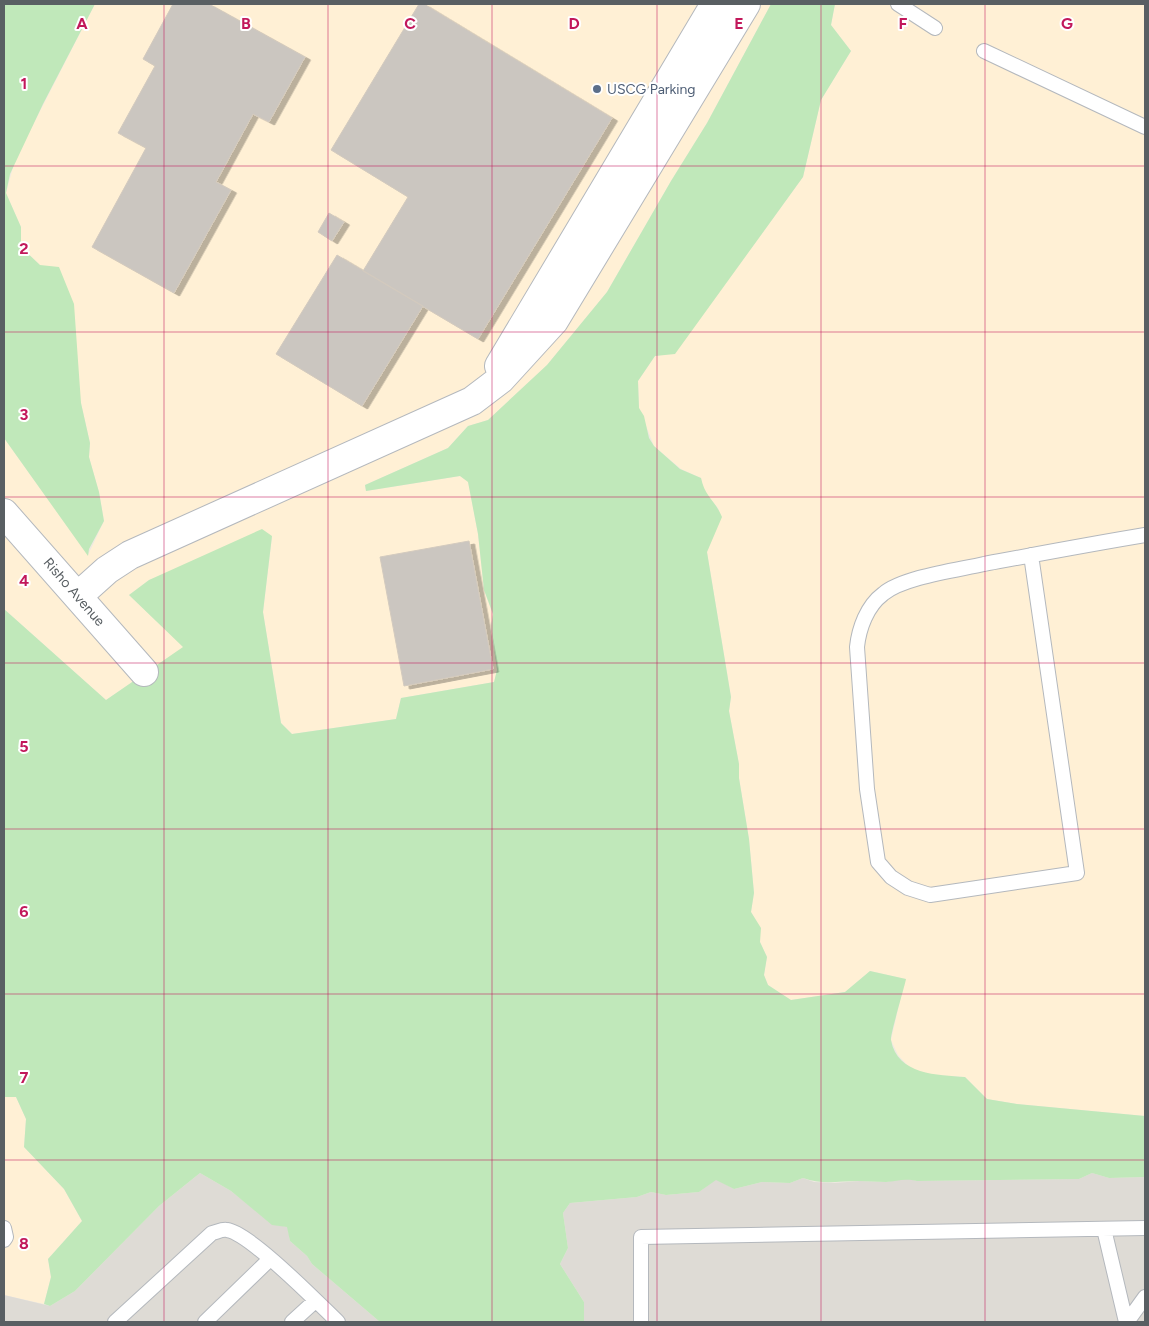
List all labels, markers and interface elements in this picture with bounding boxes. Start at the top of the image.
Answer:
text: A [76,14,88,33]
text: B [241,14,251,33]
text: C [404,14,416,33]
text: D [568,14,580,33]
text: E [734,14,744,33]
text: F [899,14,908,33]
text: G [1061,14,1073,33]
text: 1 [21,74,27,93]
place label: USCG Parking [607,81,696,98]
marker: USCG Parking [591,83,603,95]
text: 2 [19,239,29,258]
text: 3 [20,405,29,424]
street label: Risho Avenue [40,554,109,630]
text: 4 [19,571,29,590]
text: 5 [19,737,29,756]
text: 6 [19,902,29,921]
text: 7 [20,1068,29,1087]
text: 8 [19,1234,29,1253]

